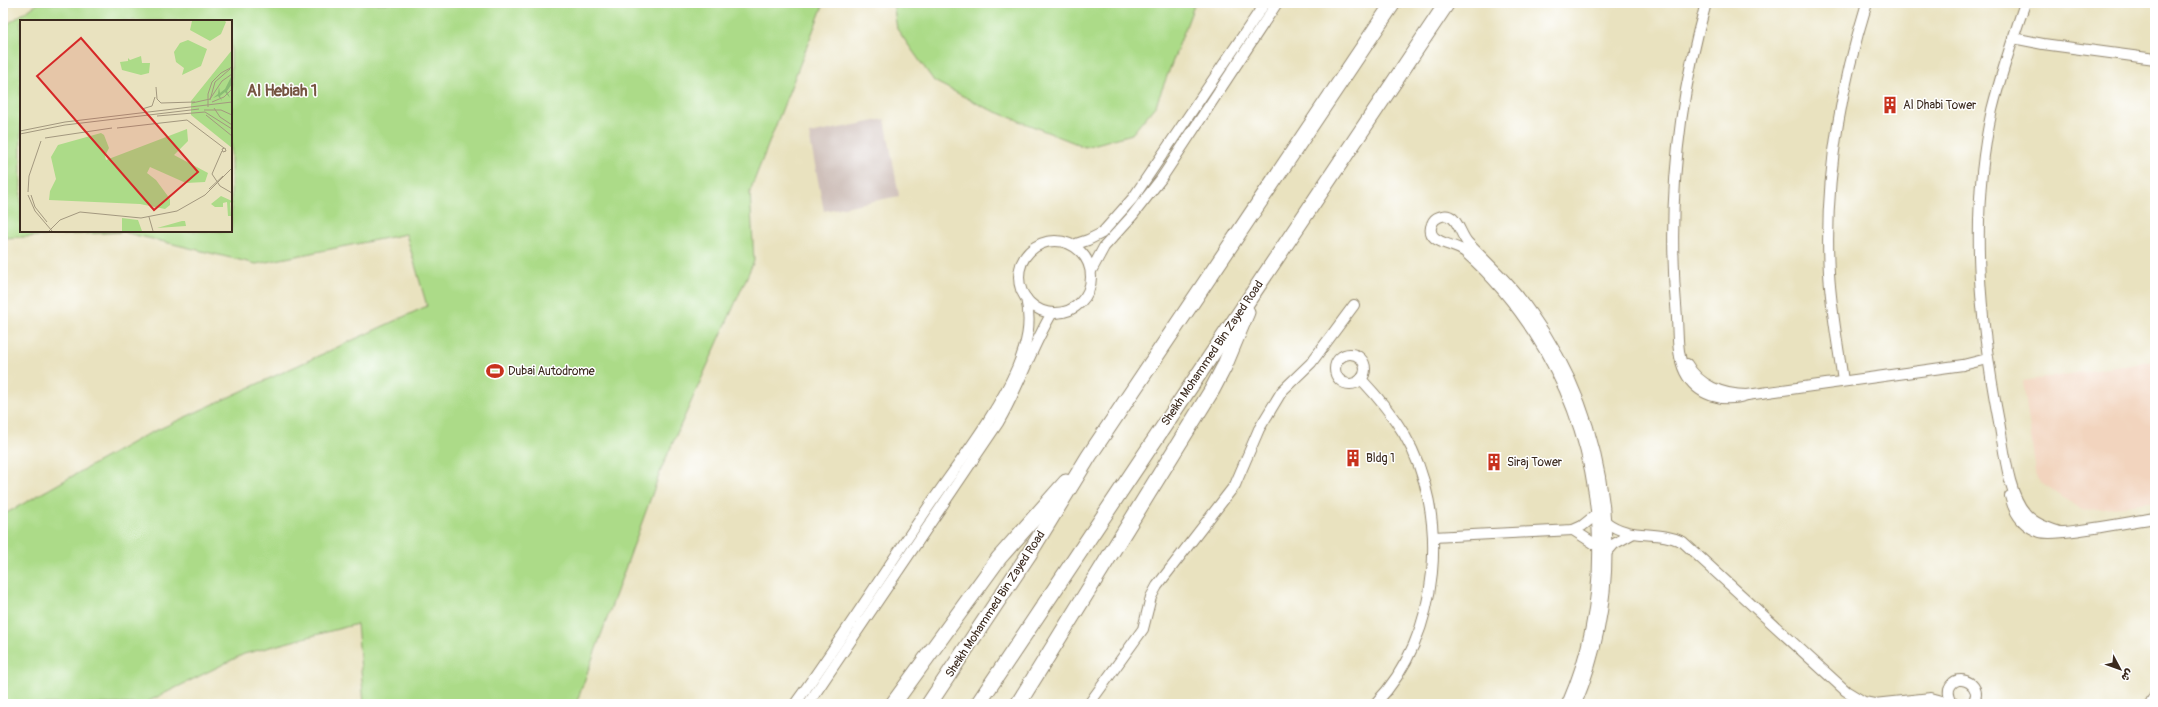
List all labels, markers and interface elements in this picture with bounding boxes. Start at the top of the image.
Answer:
inset map [20,20,232,232]
district label: Al Hebiah 1 [247,81,317,101]
building icon: Al Dhabi Tower [1880,95,1900,115]
place label: Al Dhabi Tower [1903,98,1977,113]
street label: Sheikh Mohammed Bin Zayed Road [1158,278,1267,429]
sports icon: Dubai Autodrome [485,361,505,381]
place label: Dubai Autodrome [508,364,595,379]
building icon: Bldg 1 [1343,448,1363,468]
place label: Bldg 1 [1366,451,1395,466]
building icon: Siraj Tower [1484,452,1504,472]
place label: Siraj Tower [1507,455,1563,470]
street label: Sheikh Mohammed Bin Zayed Road [942,528,1049,681]
north arrow [2100,649,2140,689]
text: ش [2118,666,2136,684]

